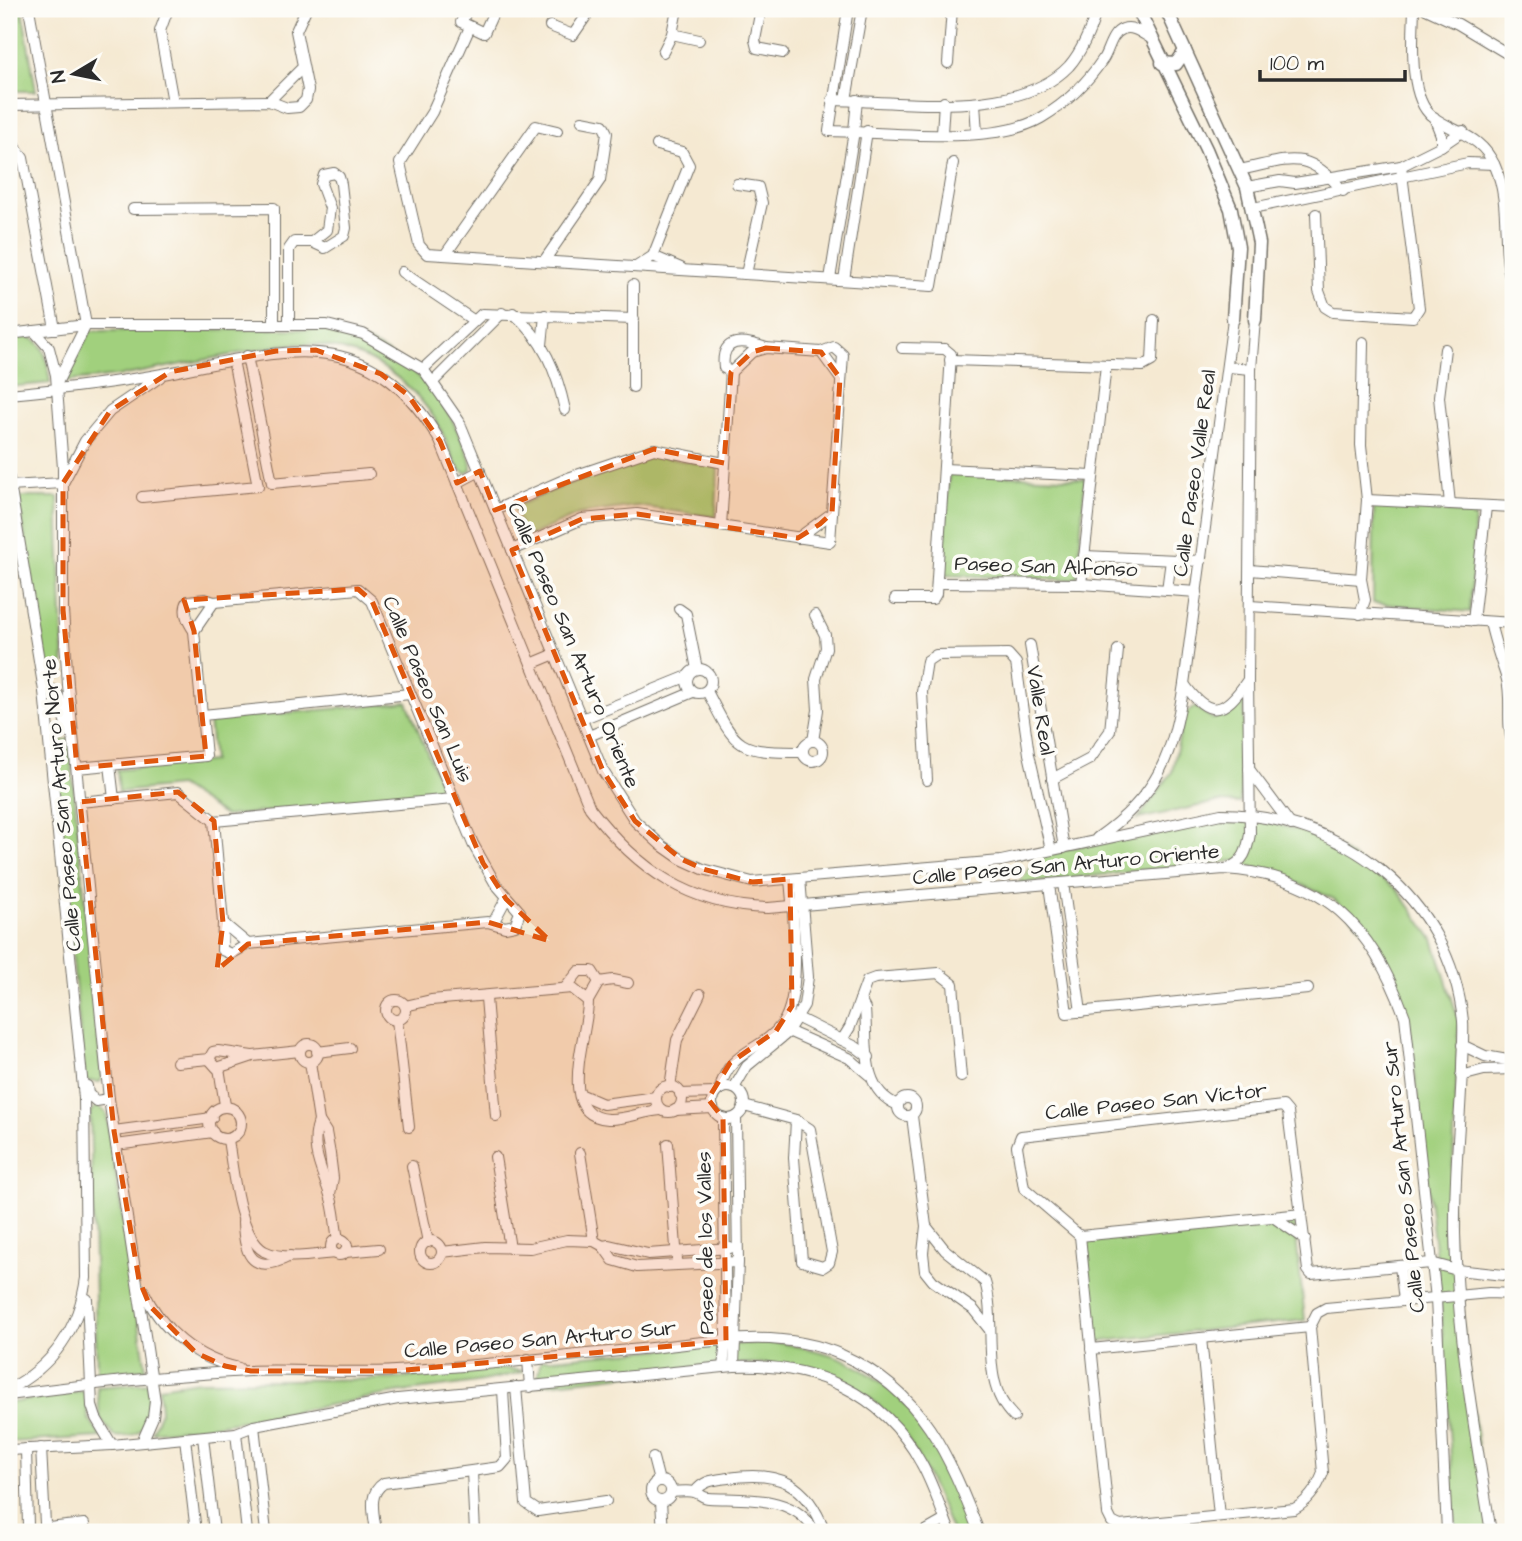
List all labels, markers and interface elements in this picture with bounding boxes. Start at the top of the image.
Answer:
north arrow [38,38,108,108]
scale bar [1260,38,1405,82]
text: 100 m [1270,49,1325,78]
text: N [44,68,73,85]
street label: Calle Paseo Valle Real [1166,368,1223,578]
street label: Calle Paseo San Arturo Oriente [500,498,647,793]
street label: Paseo San Alfonso [954,549,1138,584]
street label: Calle Paseo San Luis [375,591,480,787]
street label: Calle Paseo San Arturo Norte [34,657,89,952]
street label: Valle Real [1019,663,1062,757]
street label: Calle Paseo San Arturo Oriente [911,837,1221,892]
street label: Calle Paseo San Arturo Sur [1375,1039,1432,1314]
street label: Calle Paseo San Víctor [1044,1075,1269,1128]
street label: Paseo de los Valles [689,1151,722,1335]
street label: Calle Paseo San Arturo Sur [403,1313,678,1366]

